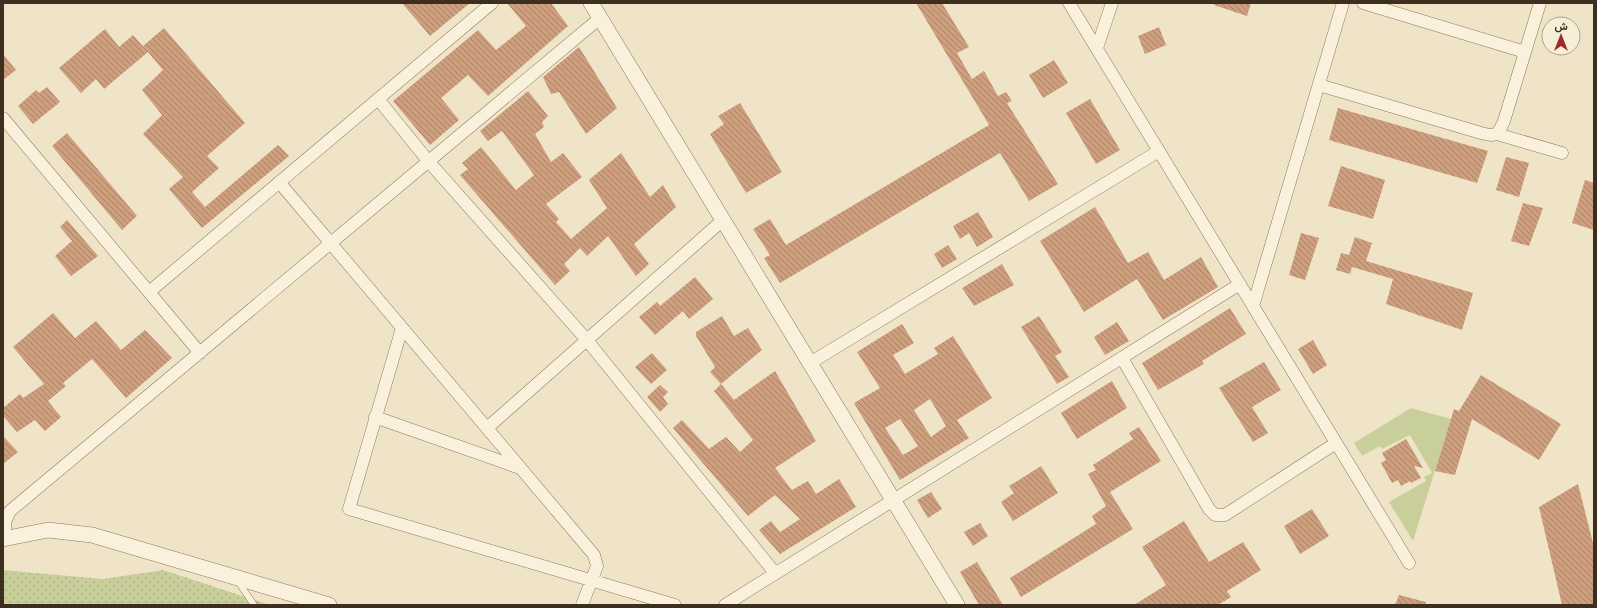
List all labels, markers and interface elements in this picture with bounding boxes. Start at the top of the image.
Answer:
north arrow [1541,16,1581,56]
text: ش [1554,17,1568,33]

